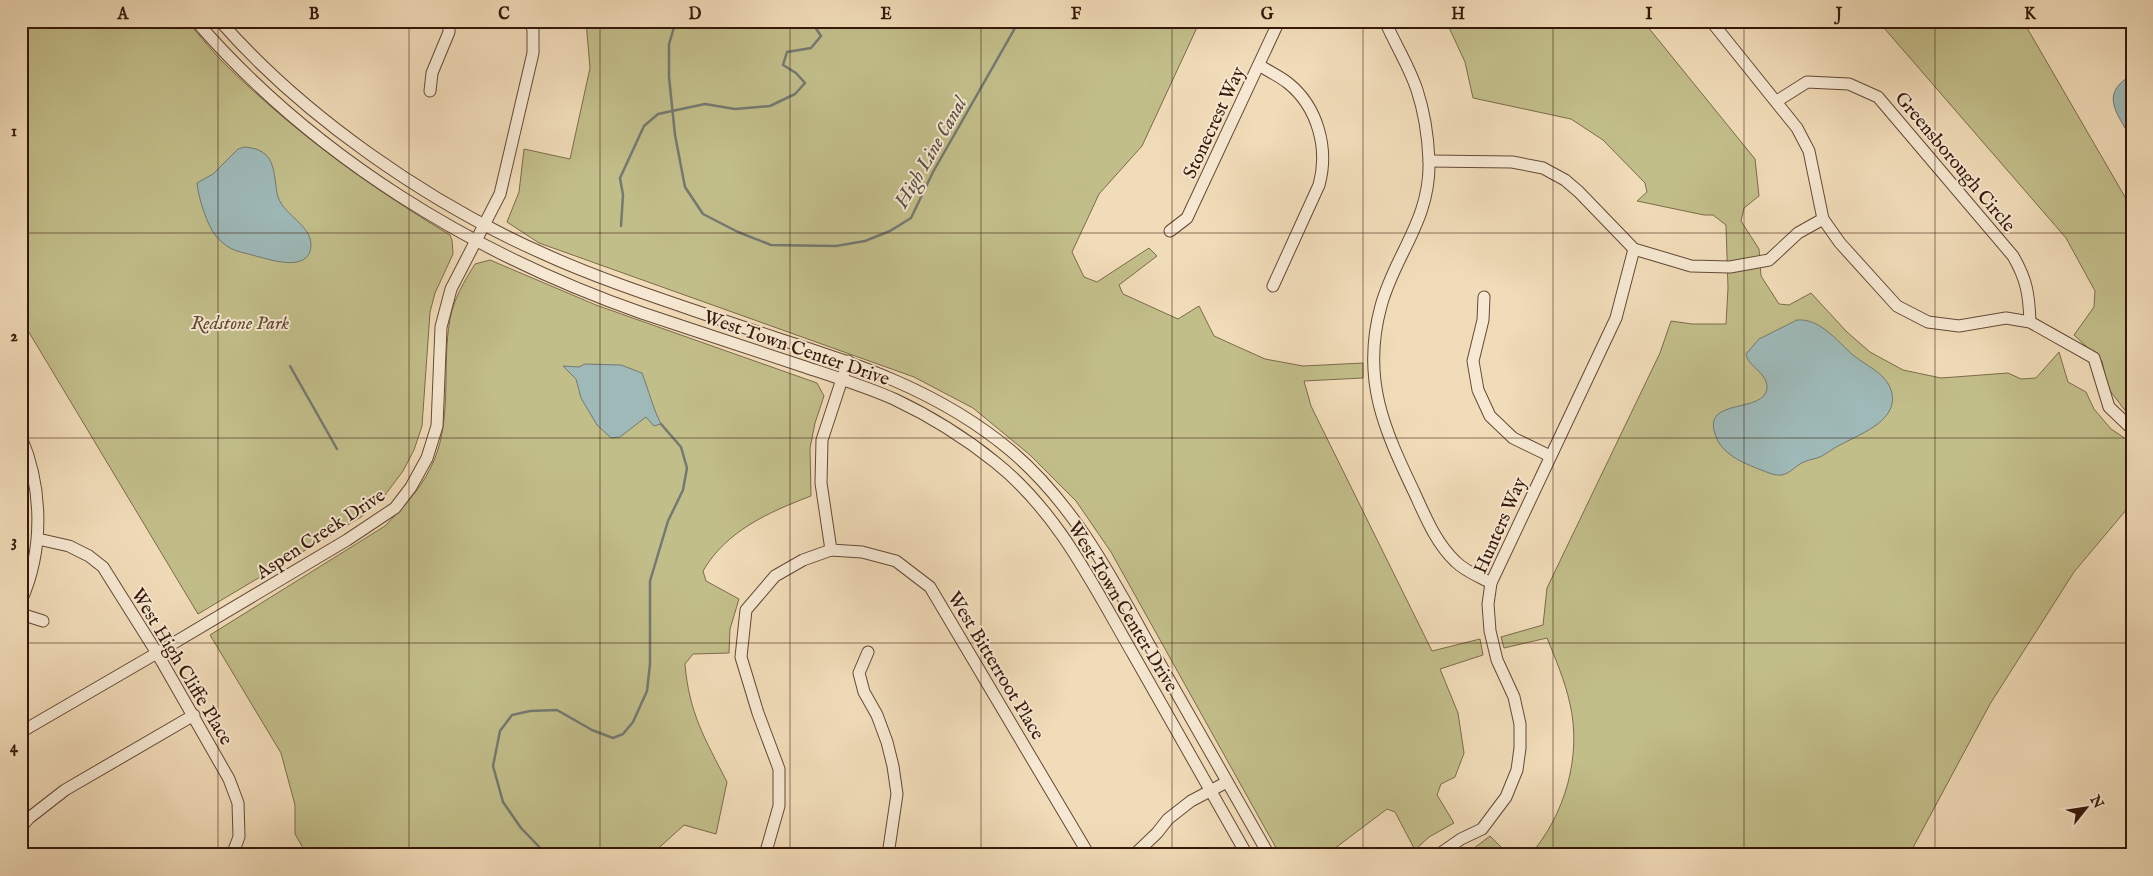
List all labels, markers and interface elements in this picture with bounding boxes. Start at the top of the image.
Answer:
text: A [117,5,130,25]
text: B [309,5,320,25]
text: C [498,5,510,25]
text: D [689,5,702,25]
text: E [880,5,892,25]
text: F [1071,5,1082,25]
text: G [1261,5,1274,25]
text: H [1451,5,1465,25]
text: I [1646,5,1653,25]
text: J [1834,5,1843,25]
text: K [2024,5,2037,25]
street label: Stonecrest Way [1178,62,1251,183]
street label: Greensborough Circle [1889,87,2020,238]
water label: High Line Canal [889,91,975,214]
text: 1 [11,122,17,142]
street label: West Town Center Drive [700,306,893,392]
park label: Redstone Park [191,312,289,336]
text: 2 [10,327,18,347]
street label: Hunters Way [1469,473,1533,578]
street label: Aspen Creek Drive [251,484,390,586]
street label: West Town Center Drive [1062,517,1183,697]
text: 3 [11,532,17,552]
street label: West High Cliffe Place [125,584,238,750]
street label: West Bitterroot Place [941,587,1049,745]
text: 4 [10,738,19,758]
north arrow [2060,784,2110,834]
text: N [2085,791,2107,812]

